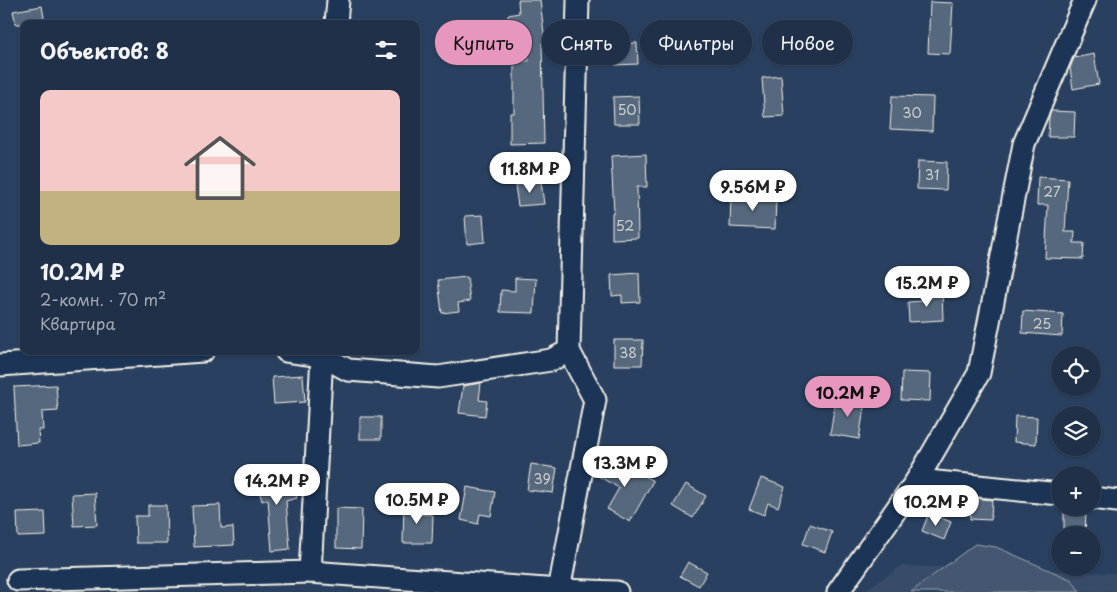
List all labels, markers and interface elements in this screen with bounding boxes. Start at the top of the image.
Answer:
chip: Купить [435,20,532,65]
chip: Снять [542,20,630,65]
chip: Фильтры [640,20,752,65]
chip: Новое [762,20,853,65]
text: Объектов: 8 [40,34,169,66]
icon: filters [372,36,400,64]
house number: 50 [617,99,637,120]
house number: 30 [902,102,922,123]
icon: home [175,123,265,213]
pin: 11.8M ₽ [484,152,576,194]
text: 11.8M ₽ [501,156,559,180]
house number: 31 [925,164,939,185]
pin: 9.56M ₽ [707,170,799,212]
text: 9.56M ₽ [721,174,786,198]
house number: 27 [1043,181,1061,202]
house number: 52 [616,215,634,236]
text: 10.2M ₽ [40,255,124,287]
pin: 15.2M ₽ [881,266,973,308]
text: 15.2M ₽ [896,270,958,294]
text: 2-комн. · 70 m² [40,287,166,311]
text: Квартира [40,311,115,335]
house number: 25 [1033,313,1051,334]
house number: 38 [619,342,637,363]
map controls [1051,346,1101,576]
button: locate [1051,346,1101,396]
pin: 10.2M ₽ [802,376,894,418]
text: 10.2M ₽ [816,380,880,404]
button: layers [1051,406,1101,456]
pin: 13.3M ₽ [579,446,671,488]
text: 13.3M ₽ [594,450,656,474]
pin: 14.2M ₽ [231,464,323,506]
button: + [1051,466,1101,516]
text: 14.2M ₽ [245,468,309,492]
house number: 39 [533,468,551,489]
pin: 10.5M ₽ [371,482,463,525]
pin: 10.2M ₽ [890,484,982,527]
text: 10.5M ₽ [386,487,448,511]
text: 10.2M ₽ [904,489,968,513]
button: − [1051,526,1101,576]

